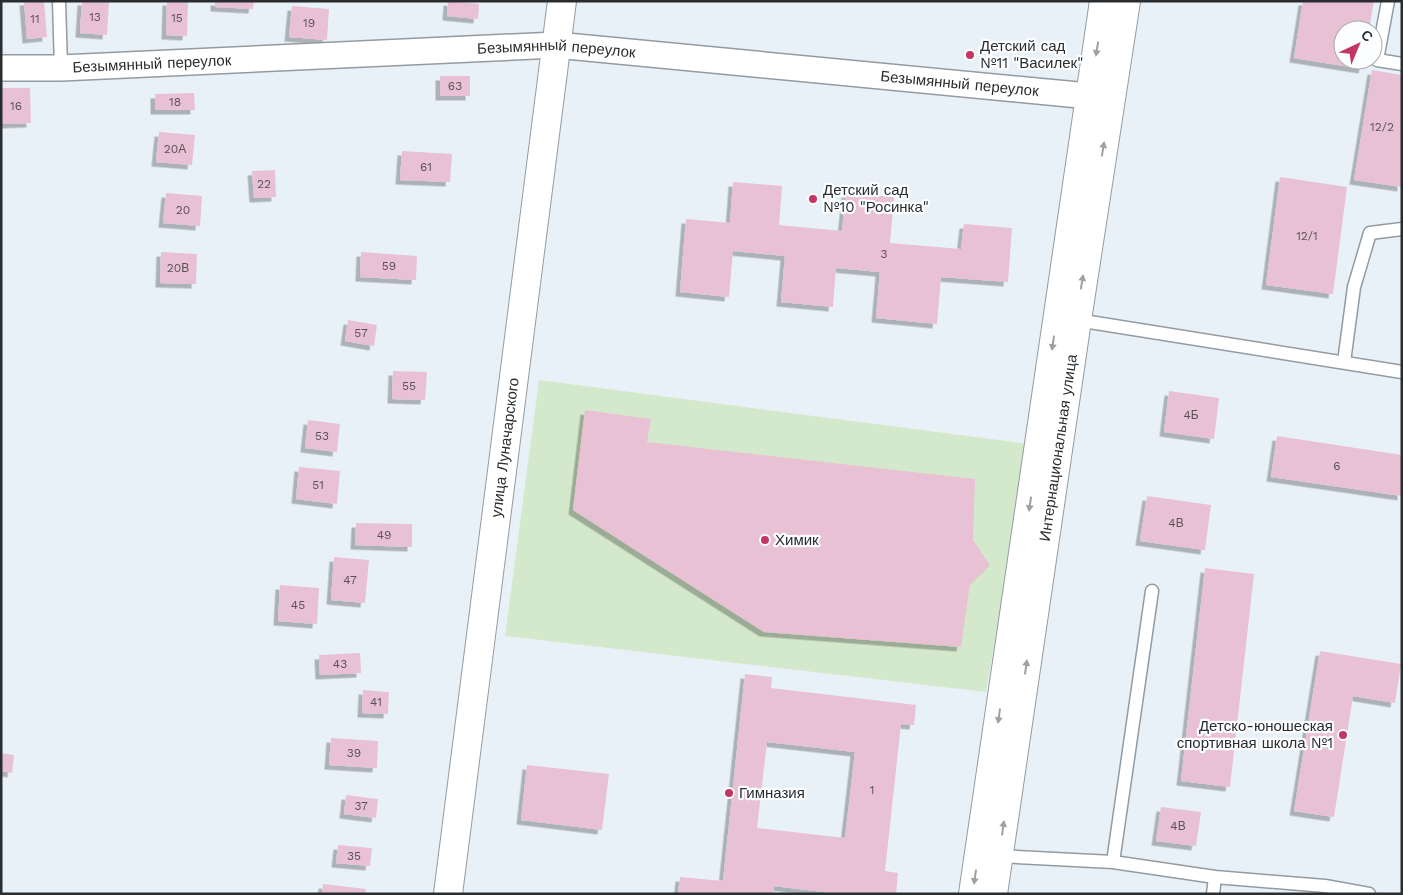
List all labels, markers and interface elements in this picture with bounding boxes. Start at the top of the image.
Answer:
house number: 13 [89,10,101,24]
house number: 15 [171,11,183,25]
house number: 11 [30,12,40,26]
house number: 19 [303,16,315,30]
north arrow [1333,20,1383,70]
text: С [1358,26,1376,45]
street label: Безымянный переулок [477,36,637,62]
place label: Детский сад №11 "Василек" [980,37,1083,72]
one-way arrow [1093,42,1101,58]
marker: Детский сад №11 "Василек" [964,49,976,61]
street label: Безымянный переулок [72,51,232,76]
street label: Безымянный переулок [880,67,1040,100]
house number: 63 [448,79,462,93]
house number: 18 [169,95,181,109]
house number: 16 [10,99,22,113]
house number: 12/2 [1370,120,1394,134]
one-way arrow [1099,141,1107,157]
house number: 20А [164,142,186,156]
house number: 61 [420,160,432,174]
house number: 22 [257,177,271,191]
place label: Детский сад №10 "Росинка" [823,181,929,216]
marker: Детский сад №10 "Росинка" [807,193,819,205]
house number: 20 [176,203,190,217]
house number: 12/1 [1296,229,1318,243]
house number: 3 [881,247,888,261]
house number: 59 [382,259,396,273]
house number: 20В [167,261,189,275]
one-way arrow [1079,273,1087,289]
house number: 57 [354,326,368,340]
one-way arrow [1049,335,1057,351]
street label: Интернациональная улица [1036,352,1081,542]
street label: улица Луначарского [487,377,523,519]
house number: 55 [402,379,416,393]
house number: 4Б [1183,408,1199,422]
house number: 53 [315,429,329,443]
house number: 6 [1333,459,1341,473]
house number: 51 [312,478,324,492]
one-way arrow [1026,496,1034,512]
house number: 4В [1168,516,1184,530]
house number: 49 [377,528,391,542]
place label: Химик [775,531,819,549]
marker: Химик [759,534,771,546]
house number: 47 [343,573,357,587]
house number: 45 [291,598,305,612]
house number: 43 [333,657,347,671]
one-way arrow [1022,659,1030,675]
house number: 41 [370,695,382,709]
one-way arrow [994,709,1002,725]
place label: Детско-юношеская спортивная школа №1 [1177,717,1333,752]
marker: Детско-юношеская спортивная школа №1 [1337,729,1349,741]
house number: 39 [347,746,361,760]
house number: 1 [870,783,874,797]
place label: Гимназия [739,784,805,802]
marker: Гимназия [723,787,735,799]
house number: 37 [354,799,368,813]
house number: 4В [1170,819,1186,833]
one-way arrow [999,820,1007,836]
house number: 35 [347,849,361,863]
one-way arrow [971,869,979,885]

